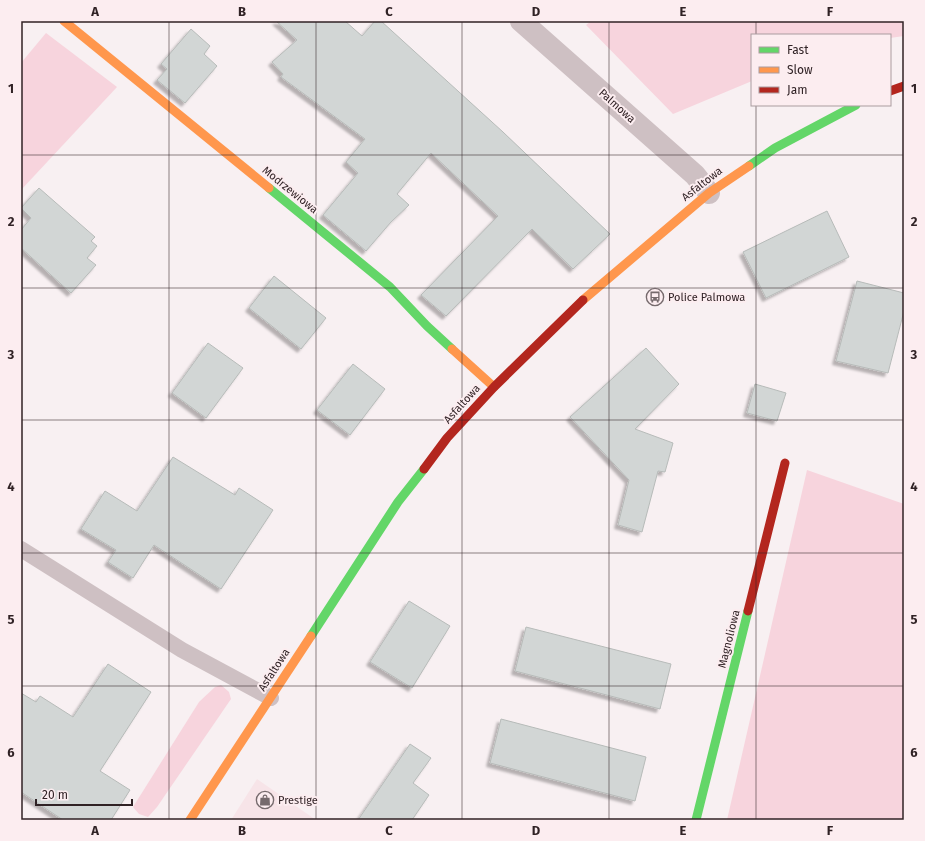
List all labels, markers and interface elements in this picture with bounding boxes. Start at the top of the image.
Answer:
text: A [90,4,99,19]
text: B [238,4,246,19]
text: C [385,4,393,19]
text: D [532,4,541,19]
text: E [680,4,687,19]
text: F [827,4,834,19]
legend [751,34,891,106]
text: Fast [787,43,809,57]
text: Slow [787,63,813,77]
text: 1 [8,81,14,96]
text: 1 [911,81,917,96]
text: Jam [787,83,807,97]
street label: Palmowa [596,86,638,126]
street label: Modrzewiowa [260,164,320,216]
street label: Asfaltowa [679,164,725,204]
text: 2 [8,214,15,229]
text: 2 [911,214,918,229]
bus stop icon: Police Palmowa [645,287,665,307]
place label: Police Palmowa [668,291,745,304]
text: 3 [7,347,15,362]
text: 3 [910,347,918,362]
street label: Asfaltowa [441,382,483,426]
text: 4 [7,479,15,494]
text: 4 [910,479,918,494]
street label: Magnoliowa [715,609,743,669]
text: 5 [8,612,15,627]
text: 5 [911,612,918,627]
street label: Asfaltowa [255,646,293,694]
text: 6 [7,745,15,760]
text: 6 [910,745,918,760]
scale bar [36,781,132,807]
text: 20 m [42,788,68,802]
shop icon: Prestige [255,790,275,810]
place label: Prestige [278,794,318,807]
text: A [90,823,99,838]
text: B [238,823,246,838]
text: C [385,823,393,838]
text: D [532,823,541,838]
text: E [680,823,687,838]
text: F [827,823,834,838]

